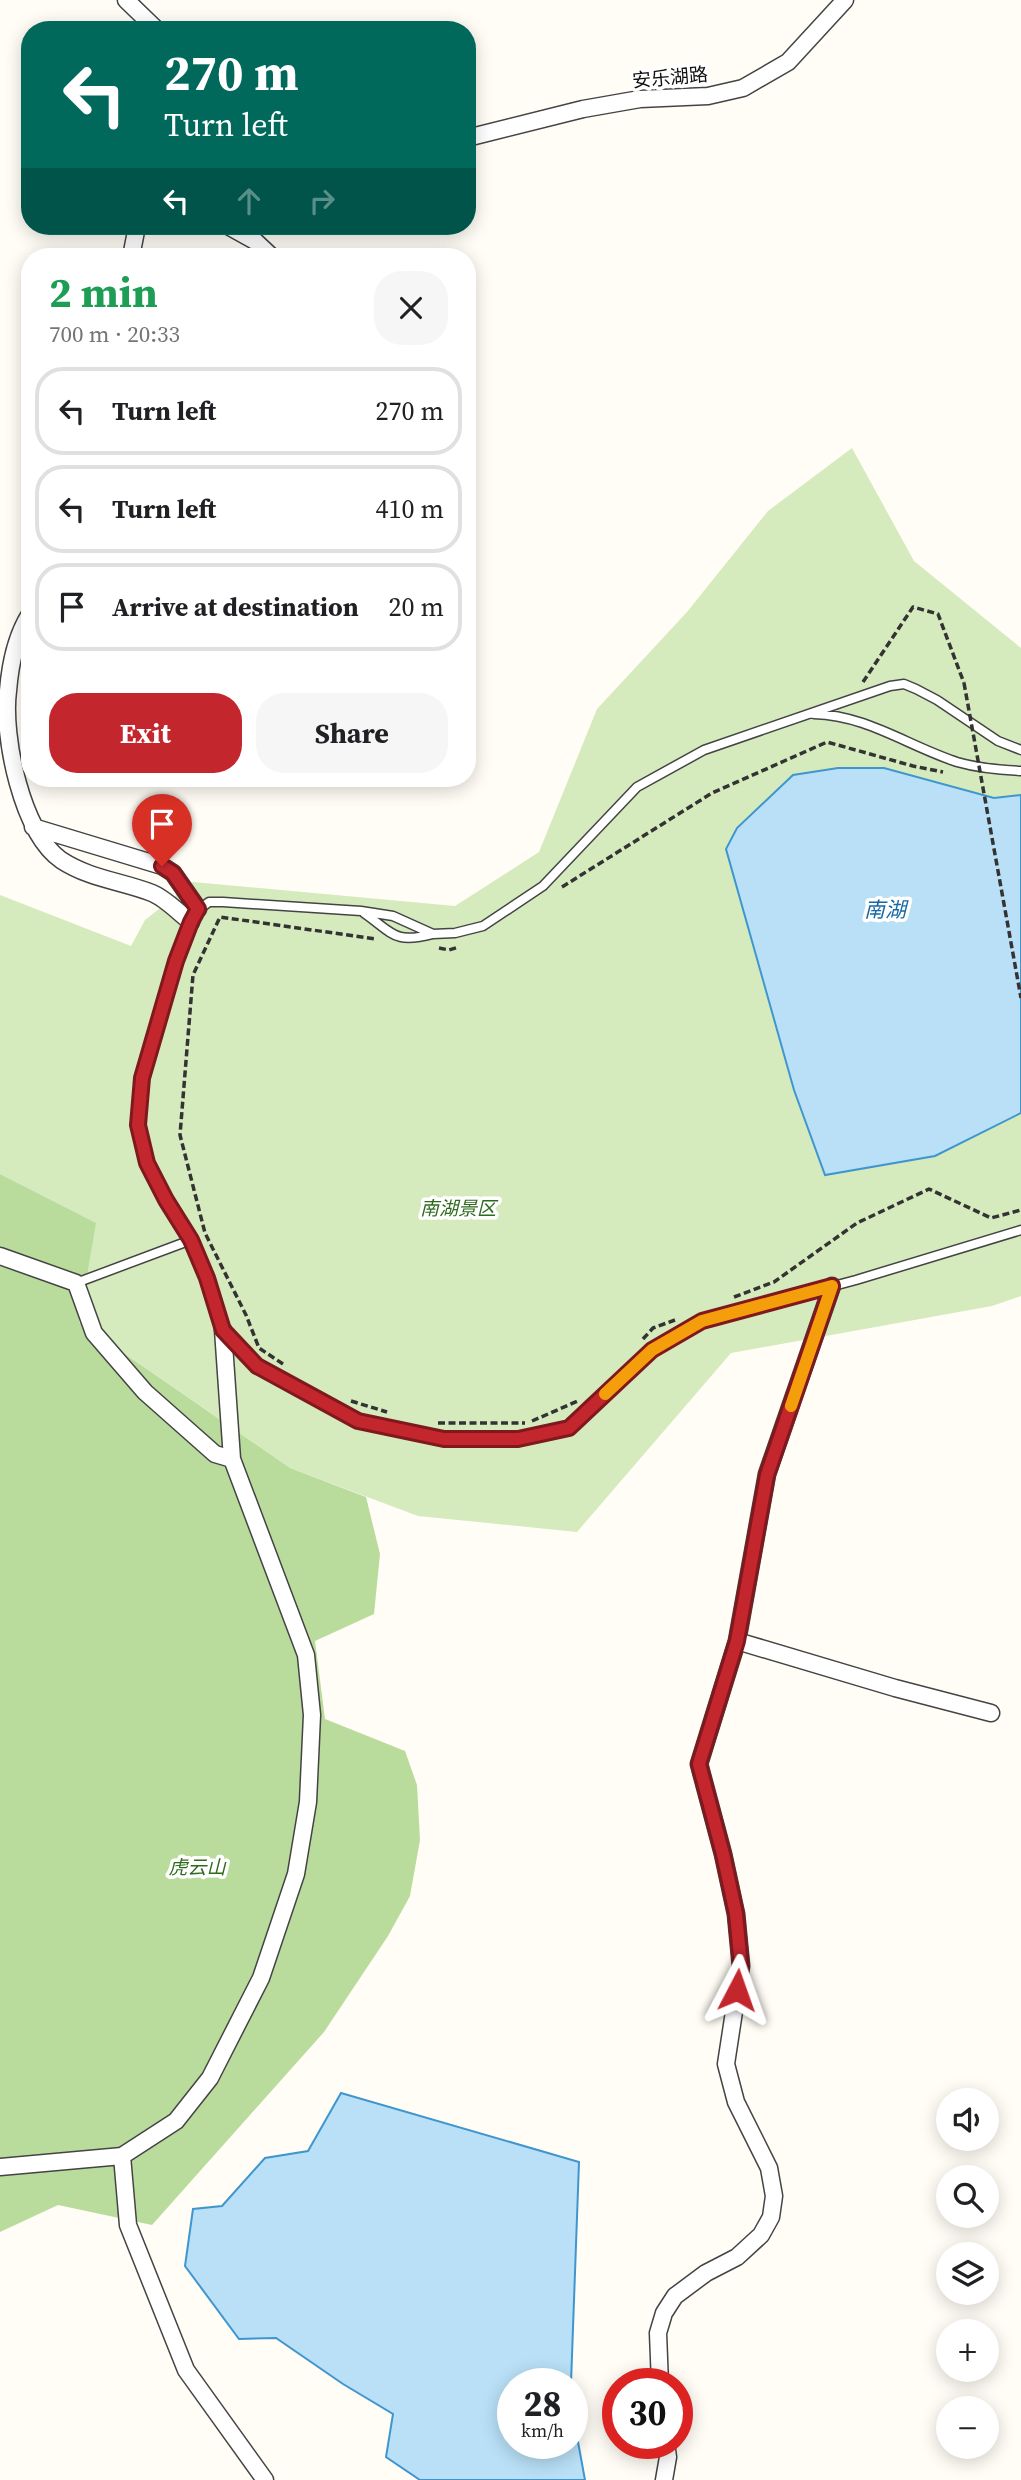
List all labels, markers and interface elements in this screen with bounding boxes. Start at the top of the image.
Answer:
text: 270 m [164,39,299,106]
icon: left [49,49,140,140]
street label: 安乐湖路 [631,61,709,93]
text: Turn left [164,103,288,147]
icon: left [157,182,195,220]
icon: ahead [230,182,268,220]
icon: right [303,182,341,220]
text: 2 min [49,263,158,321]
button: close [374,271,448,345]
text: 700 m · 20:33 [49,318,180,350]
icon: left [53,392,91,430]
text: Turn left [112,393,216,429]
text: 270 m [376,393,444,429]
icon: left [53,490,91,528]
text: Turn left [112,491,216,527]
text: 410 m [376,491,444,527]
icon: arrive [53,588,91,626]
text: Arrive at destination [112,589,359,625]
text: 20 m [389,589,444,625]
button: Exit [49,693,242,773]
button: Share [256,693,448,773]
pin [132,794,192,866]
icon: arrive [143,805,181,843]
water label: 南湖 [864,895,909,924]
park label: 南湖景区 [420,1195,499,1221]
park label: 虎云山 [168,1854,226,1880]
position arrow [700,1953,774,2027]
map controls [936,2088,999,2459]
button: sound [936,2088,999,2151]
button: search [936,2165,999,2228]
button: layers [936,2242,999,2305]
button: + [936,2319,999,2382]
speed limit sign: 30 [602,2368,693,2459]
text: 28 [524,2380,561,2428]
button: − [936,2396,999,2459]
text: km/h [521,2418,564,2443]

